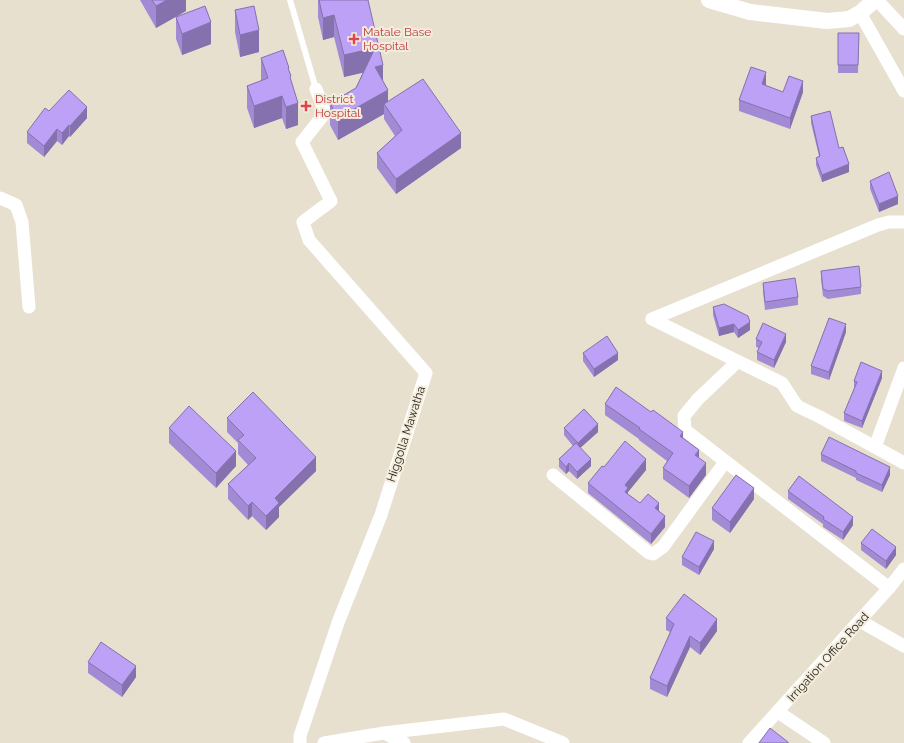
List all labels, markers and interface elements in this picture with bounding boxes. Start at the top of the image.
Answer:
place label: Matale Base Hospital [363,25,431,53]
marker: Matale Base Hospital [348,33,360,45]
place label: District Hospital [315,92,361,120]
marker: District Hospital [300,100,312,112]
street label: Higgolla Mawatha [384,384,428,484]
street label: Irrigation Office Road [784,610,872,704]

